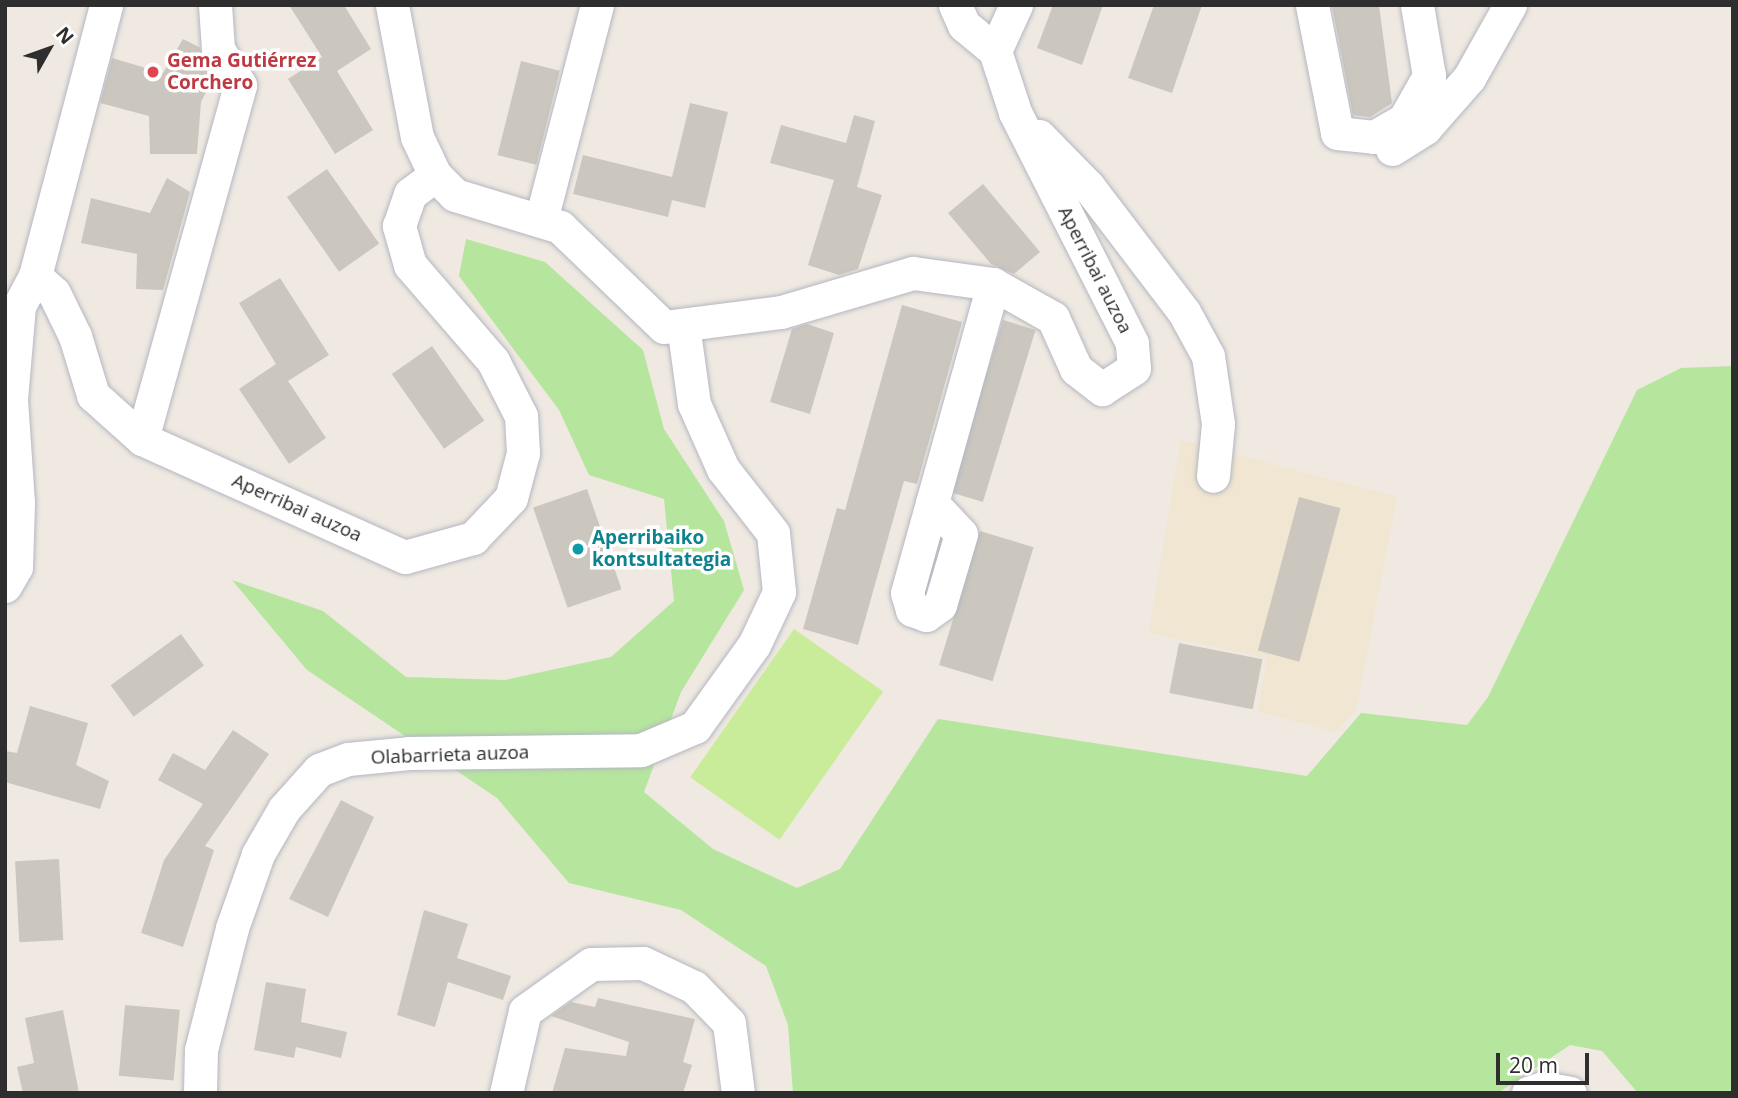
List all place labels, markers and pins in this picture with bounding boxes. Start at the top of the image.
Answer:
place label: Gema Gutiérrez Corchero [167,50,316,94]
marker: Gema Gutiérrez Corchero [145,64,161,80]
place label: Aperribaiko kontsultategia [592,527,731,571]
marker: Aperribaiko kontsultategia [570,541,586,557]

